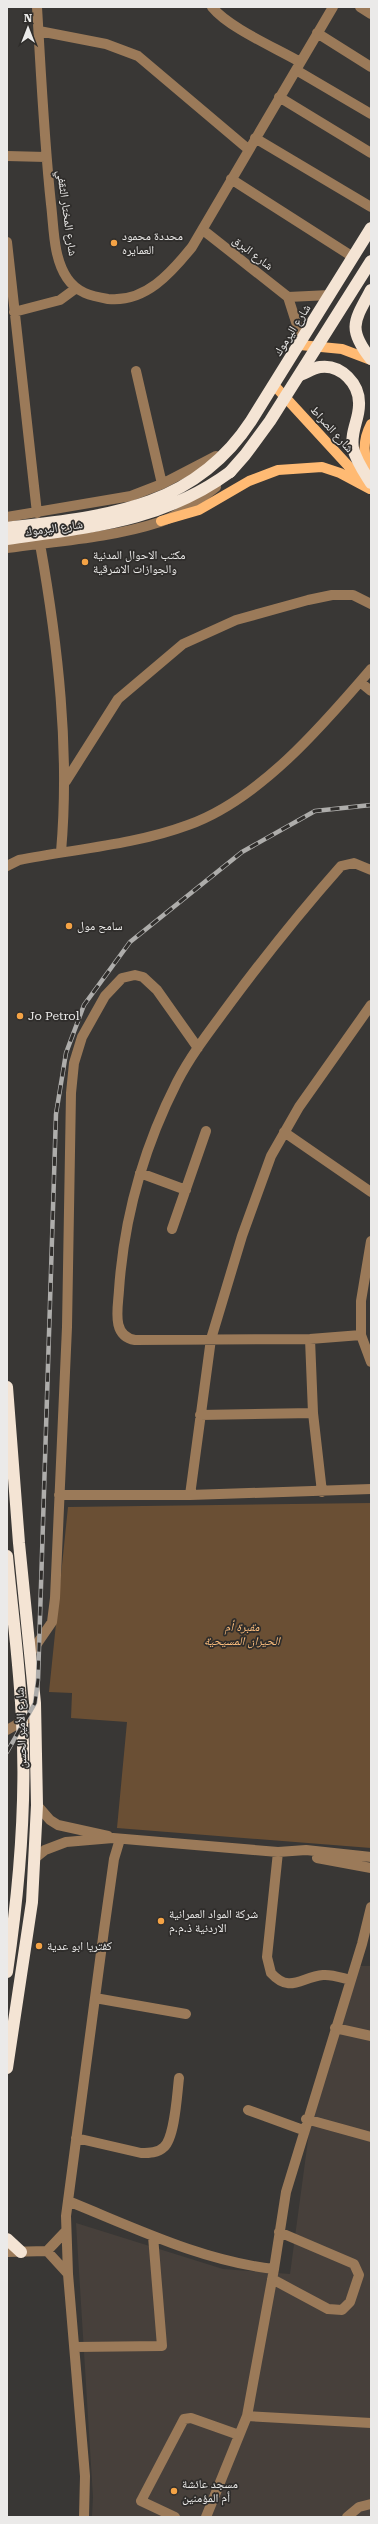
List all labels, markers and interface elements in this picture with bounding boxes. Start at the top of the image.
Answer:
north arrow [8,8,48,48]
text: N [24,12,33,25]
street label: شارع المختار الثقفي [51,169,80,257]
place label: محددة محمود العمايره [122,229,183,257]
street label: شارع البرق [229,233,276,274]
marker: محددة محمود العمايره [109,238,119,248]
street label: شارع اليرموك [271,302,314,359]
street label: شارع الصراط [307,403,357,456]
street label: شارع اليرموك [24,517,84,540]
place label: مكتب الاحوال المدنية والجوازات الاشرقية [93,548,186,576]
marker: مكتب الاحوال المدنية والجوازات الاشرقية [80,557,90,567]
place label: سامح مول [77,919,123,933]
marker: سامح مول [64,921,74,931]
place label: Jo Petrol [28,1009,80,1023]
marker: Jo Petrol [15,1011,25,1021]
park label: مقبرة أم الحيران المسيحية [204,1619,281,1649]
street label: شارع الأمير الحسن [13,1687,30,1769]
place label: شركة المواد العمرانية الاردنية ذ.م.م [169,1907,258,1936]
marker: شركة المواد العمرانية الاردنية ذ.م.م [156,1916,166,1926]
place label: كفتريا ابو عدية [47,1939,112,1953]
marker: كفتريا ابو عدية [34,1941,44,1951]
place label: مسجد عائشة أم المؤمنين [182,2477,238,2506]
marker: مسجد عائشة أم المؤمنين [169,2486,179,2496]

